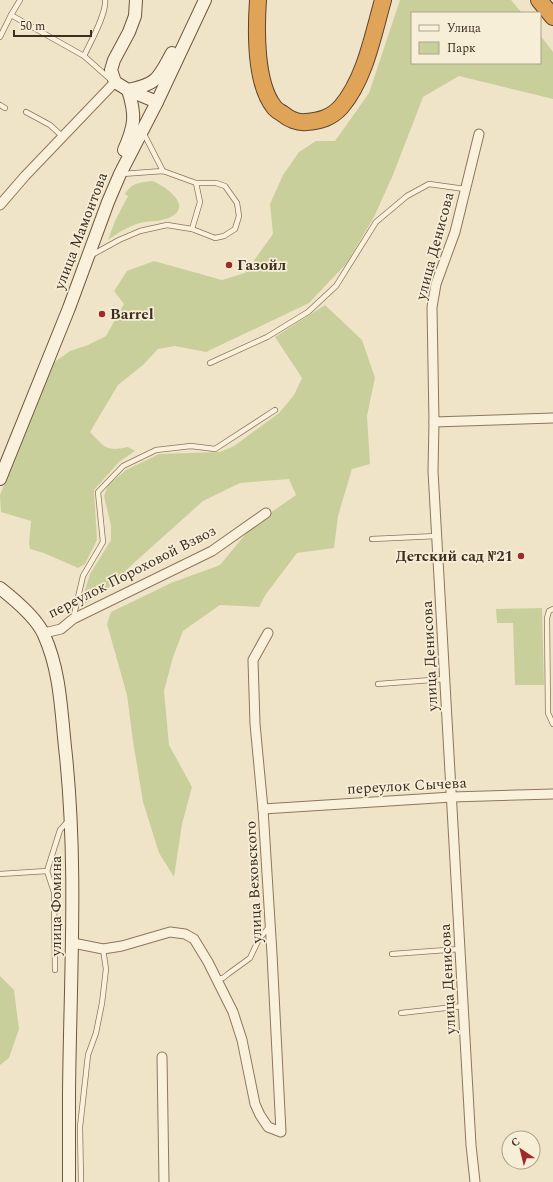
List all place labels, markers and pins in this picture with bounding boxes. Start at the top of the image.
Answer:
place label: Газойл [237,254,286,277]
marker: Газойл [224,260,234,270]
place label: Barrel [110,303,154,326]
marker: Barrel [97,309,107,319]
place label: Детский сад №21 [396,545,513,568]
marker: Детский сад №21 [516,551,526,561]

